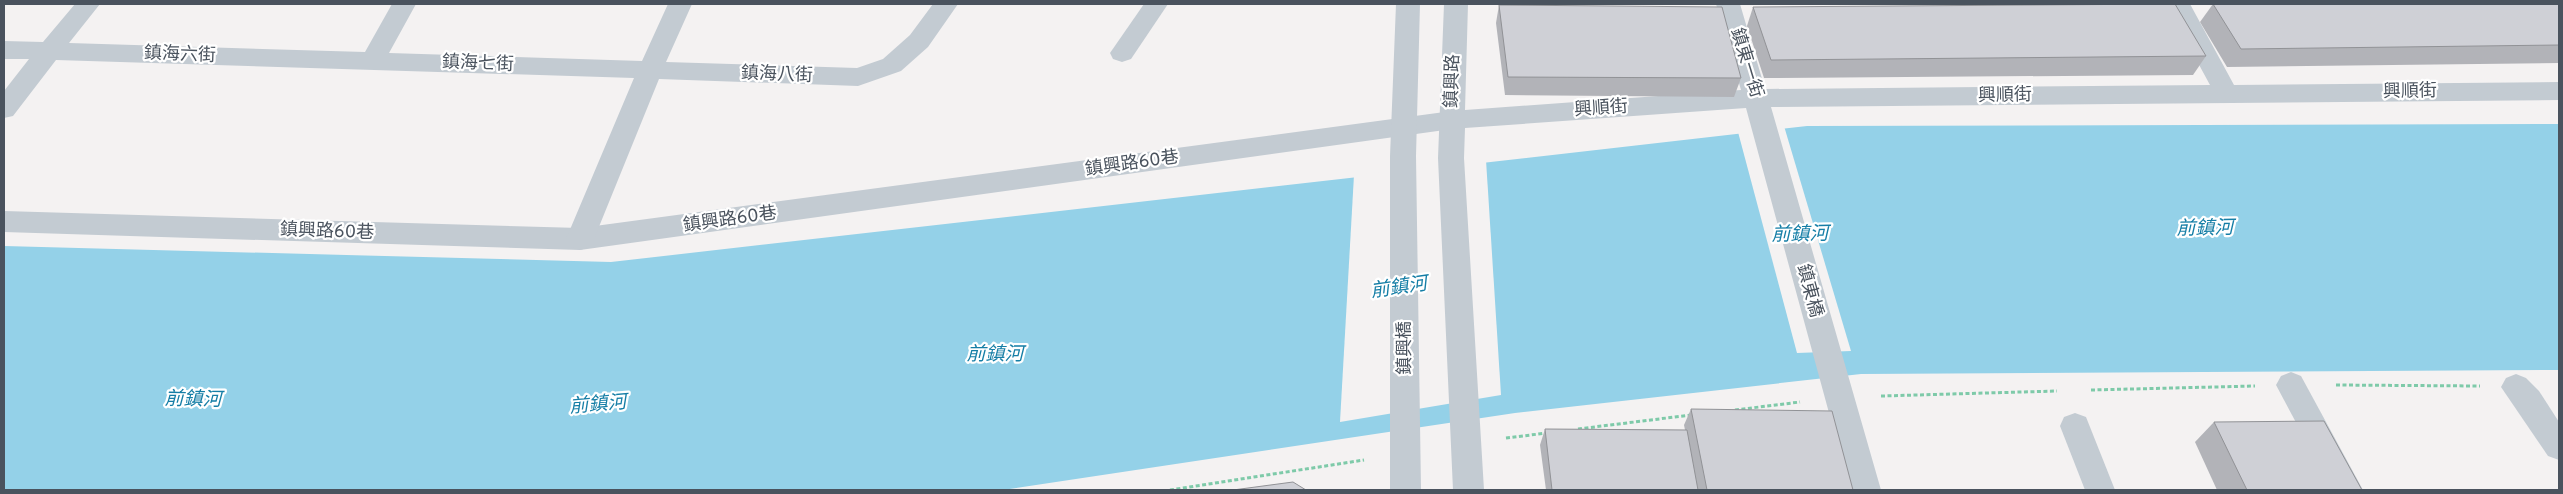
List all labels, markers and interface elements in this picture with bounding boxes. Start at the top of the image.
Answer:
street label: 鎮東一街 [1724,25,1768,101]
street label: 鎮海六街 [144,42,216,68]
street label: 鎮海七街 [442,51,514,77]
street label: 鎮興路 [1441,54,1465,108]
street label: 鎮海八街 [741,62,813,88]
street label: 興順街 [2383,80,2437,104]
street label: 興順街 [1978,84,2032,108]
street label: 興順街 [1573,96,1629,122]
street label: 鎮興路60巷 [1084,146,1180,182]
street label: 鎮興路60巷 [682,202,778,238]
water label: 前鎮河 [2176,216,2238,241]
street label: 鎮興路60巷 [279,219,375,245]
water label: 前鎮河 [1771,222,1833,247]
street label: 鎮東橋 [1791,262,1827,320]
water label: 前鎮河 [1369,272,1433,304]
street label: 鎮興橋 [1394,321,1417,375]
water label: 前鎮河 [966,343,1027,367]
water label: 前鎮河 [164,388,226,413]
water label: 前鎮河 [569,390,631,419]

